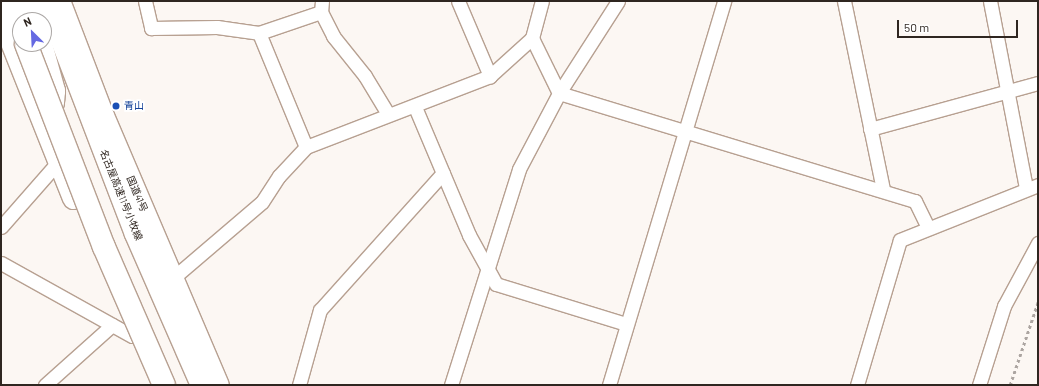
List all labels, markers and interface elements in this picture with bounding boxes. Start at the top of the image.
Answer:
north arrow [12,12,52,52]
scale bar [899,12,1020,38]
text: N [21,14,33,29]
text: 50 m [904,20,929,34]
place label: 青山 [124,100,144,112]
marker: 青山 [111,101,121,111]
street label: 名古屋高速11号小牧線 [97,148,145,242]
street label: 国道41号 [124,174,150,214]

